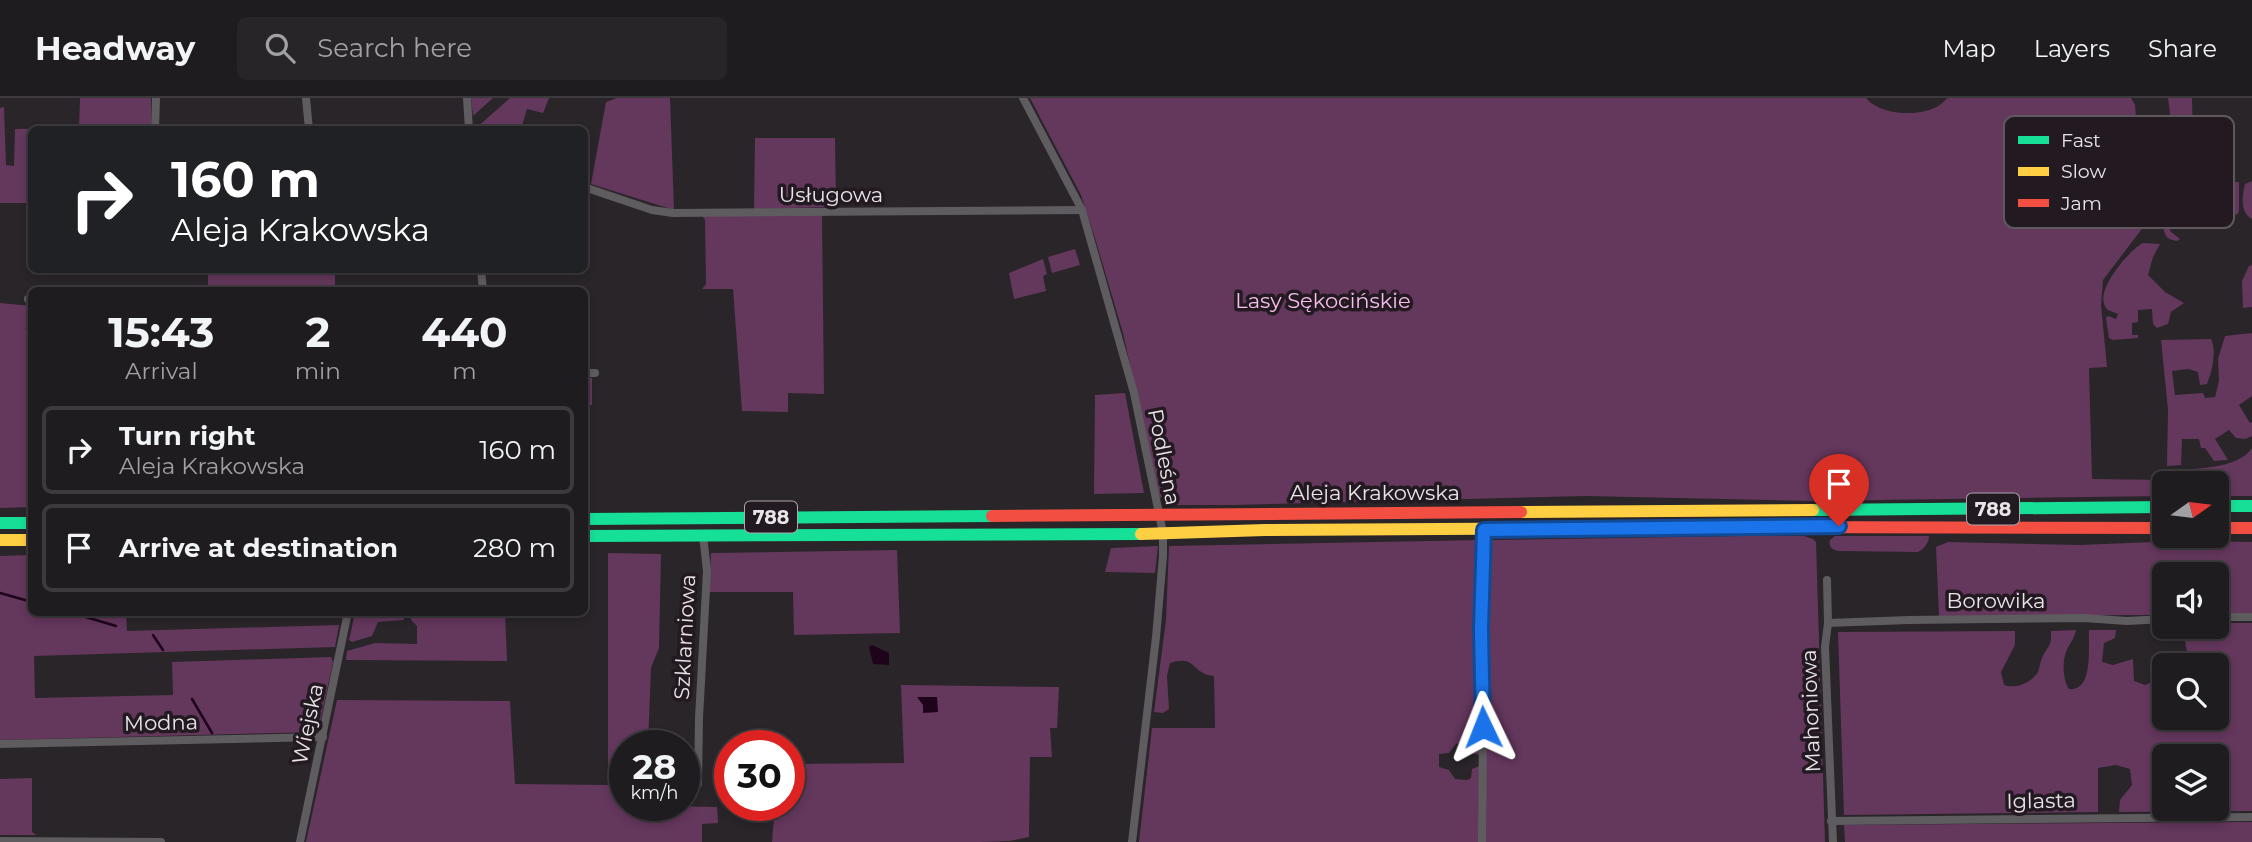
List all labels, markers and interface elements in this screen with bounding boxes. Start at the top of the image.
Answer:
search box [237,17,727,80]
text: Headway [35,28,195,68]
icon: search [261,29,299,67]
text: Search here [317,32,472,64]
text: Map [1942,34,1996,63]
text: Layers [2034,34,2110,63]
text: Share [2148,34,2217,63]
legend [2004,116,2234,228]
text: Fast [2061,129,2101,152]
text: 160 m [171,150,320,209]
icon: right [56,154,147,245]
text: Slow [2061,160,2106,183]
street label: Usługowa [779,182,883,207]
text: Jam [2060,192,2102,215]
text: Aleja Krakowska [171,210,430,249]
park label: Lasy Sękocińskie [1235,288,1411,313]
text: 15:43 [108,306,214,358]
text: 2 [305,306,330,358]
text: 440 [421,306,508,358]
text: Arrival [125,357,198,385]
text: min [295,357,341,385]
text: m [452,357,477,385]
street label: Podleśna [1143,407,1186,507]
text: Turn right [119,420,255,452]
icon: right [60,431,98,469]
text: 160 m [479,434,556,466]
text: Aleja Krakowska [119,452,305,480]
pin [1809,454,1869,526]
icon: arrive [1820,465,1858,503]
north arrow [2152,471,2230,548]
map controls [2152,471,2229,821]
street label: Aleja Krakowska [1290,480,1460,505]
road number: 788 [1967,494,2019,524]
road number: 788 [745,502,797,532]
icon: arrive [60,529,98,567]
text: Arrive at destination [119,532,398,564]
text: 280 m [473,532,556,564]
button: sound [2152,562,2229,639]
street label: Szklarniowa [669,574,700,700]
street label: Borowika [1947,588,2045,613]
street label: Mahoniowa [1796,649,1825,773]
button: search [2152,653,2229,730]
street label: Wiejska [287,681,328,767]
position arrow [1446,690,1520,764]
street label: Modna [124,709,198,736]
speed limit sign: 30 [714,730,805,821]
button: layers [2152,744,2229,821]
text: 28 [633,745,676,788]
text: km/h [630,782,679,804]
street label: Iglasta [2006,787,2076,814]

